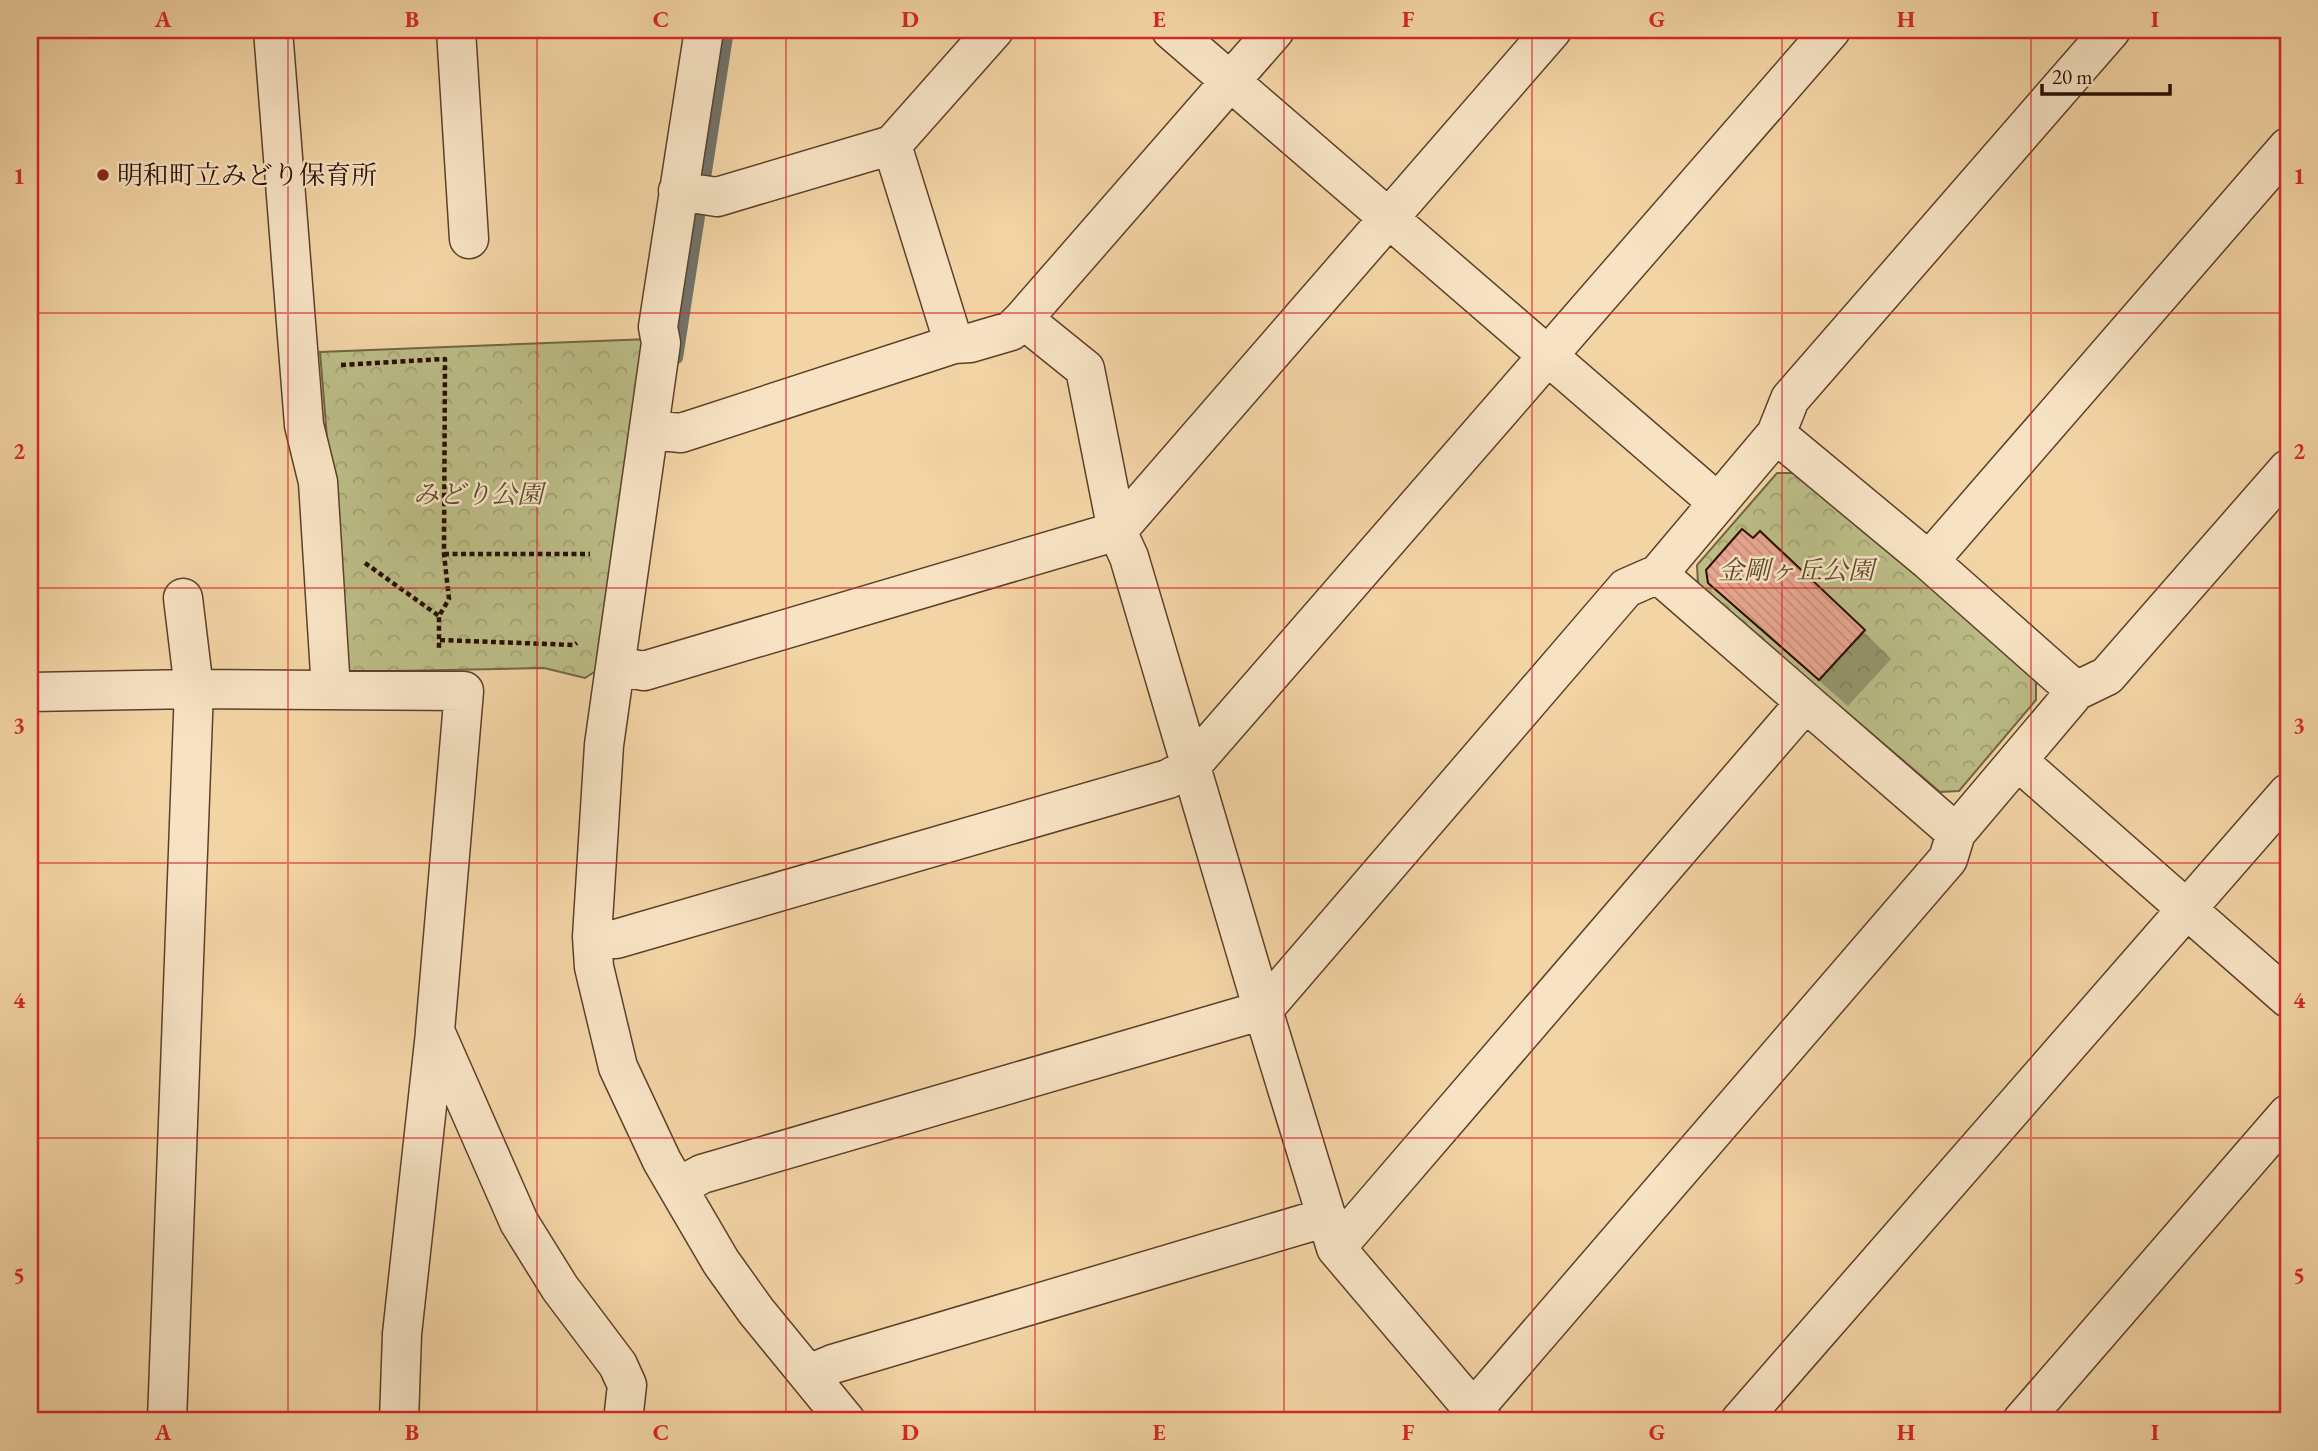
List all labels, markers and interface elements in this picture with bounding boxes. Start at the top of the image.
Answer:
text: A [154,4,172,34]
text: B [405,4,419,34]
text: C [653,4,669,34]
text: D [901,4,919,34]
text: E [1152,4,1166,34]
text: F [1402,4,1415,34]
text: G [1649,4,1665,34]
text: H [1897,4,1915,34]
text: I [2151,4,2159,34]
scale bar [2042,52,2169,96]
text: 20 m [2052,63,2093,90]
place label: 明和町立みどり保育所 [117,158,377,192]
text: 1 [13,161,25,191]
text: 1 [2293,161,2305,191]
marker: 明和町立みどり保育所 [95,167,111,183]
text: 2 [13,436,25,466]
text: 2 [2293,436,2305,466]
park label: みどり公園 [413,477,547,511]
park label: 金剛ヶ丘公園 [1718,553,1878,587]
text: 3 [13,710,25,740]
text: 3 [2293,710,2305,740]
text: 4 [13,985,26,1015]
text: 4 [2293,985,2306,1015]
text: 5 [13,1260,25,1290]
text: 5 [2293,1260,2305,1290]
text: A [154,1417,172,1447]
text: B [405,1417,419,1447]
text: C [653,1417,669,1447]
text: D [901,1417,919,1447]
text: E [1152,1417,1166,1447]
text: F [1402,1417,1415,1447]
text: G [1649,1417,1665,1447]
text: H [1897,1417,1915,1447]
text: I [2151,1417,2159,1447]

